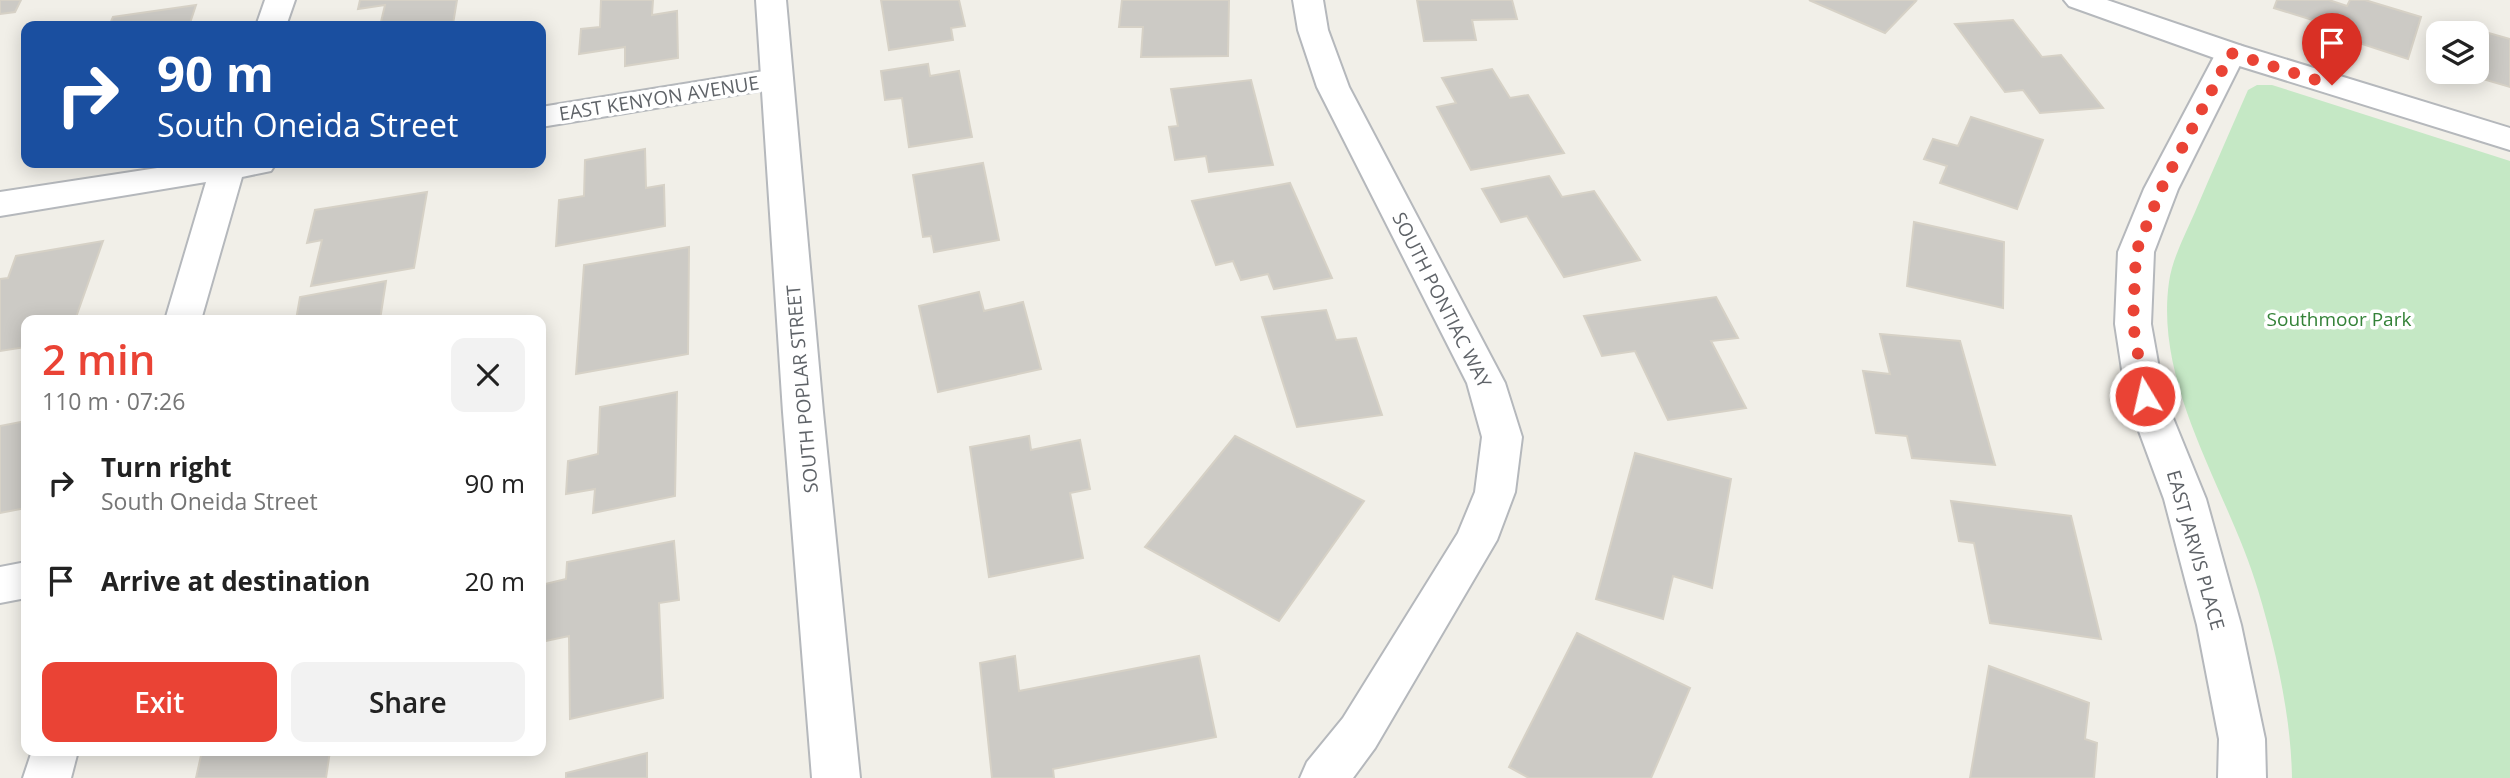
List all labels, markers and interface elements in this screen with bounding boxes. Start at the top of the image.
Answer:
pin [2302,13,2362,85]
map controls [2426,21,2489,84]
button: layers [2426,21,2489,84]
icon: arrive [2313,24,2351,62]
text: 90 m [157,40,274,106]
icon: right [42,49,133,140]
street label: EAST KENYON AVENUE [557,69,761,127]
text: South Oneida Street [157,103,458,146]
street label: SOUTH PONTIAC WAY [1386,208,1498,393]
street label: SOUTH POPLAR STREET [780,283,824,494]
park label: Southmoor Park [2267,306,2411,332]
text: 2 min [42,330,155,387]
button: close [451,338,525,412]
position arrow [2108,359,2182,433]
text: 110 m · 07:26 [42,385,185,417]
text: Turn right [101,449,232,485]
icon: right [42,464,80,502]
text: 90 m [464,465,525,501]
street label: EAST JARVIS PLACE [2161,467,2231,633]
text: South Oneida Street [101,485,318,517]
icon: arrive [42,562,80,600]
text: Arrive at destination [101,563,370,599]
text: 20 m [464,563,525,599]
button: Exit [42,662,277,742]
button: Share [291,662,525,742]

